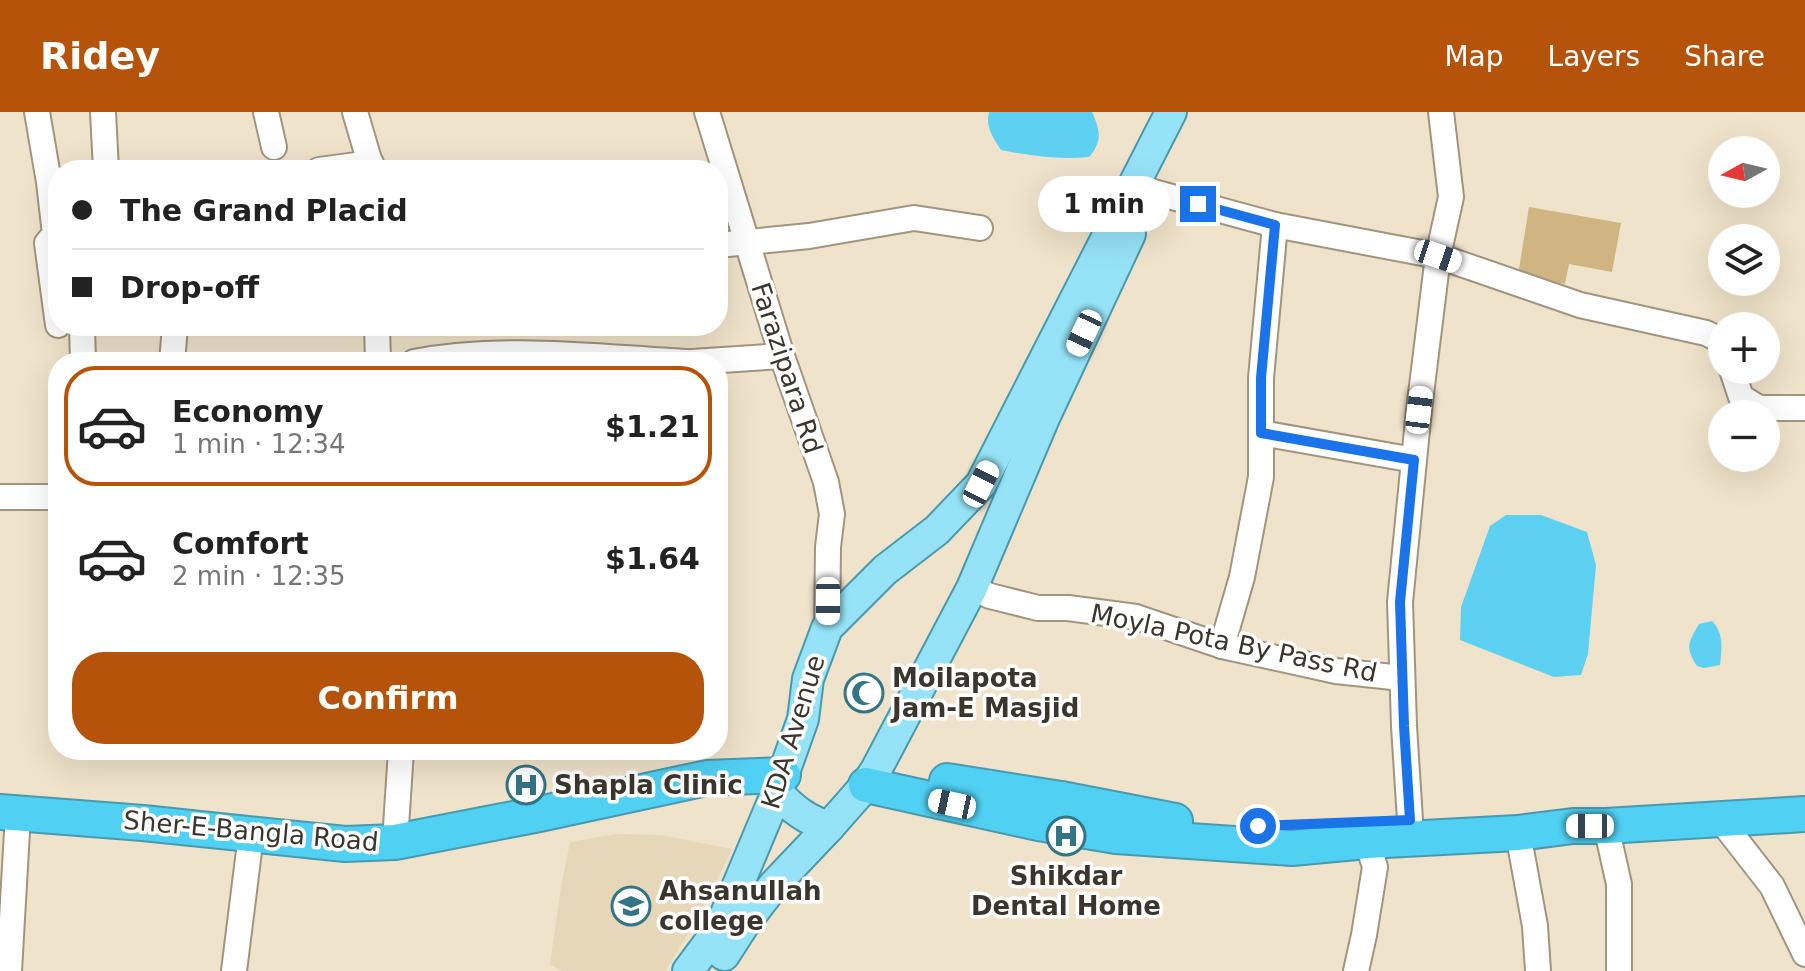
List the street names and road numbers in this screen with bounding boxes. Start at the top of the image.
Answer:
street label: Farazipara Rd [745,279,829,457]
street label: Moyla Pota By Pass Rd [1088,598,1380,688]
street label: KDA Avenue [755,651,831,813]
street label: Sher-E-Bangla Road [122,805,380,857]

